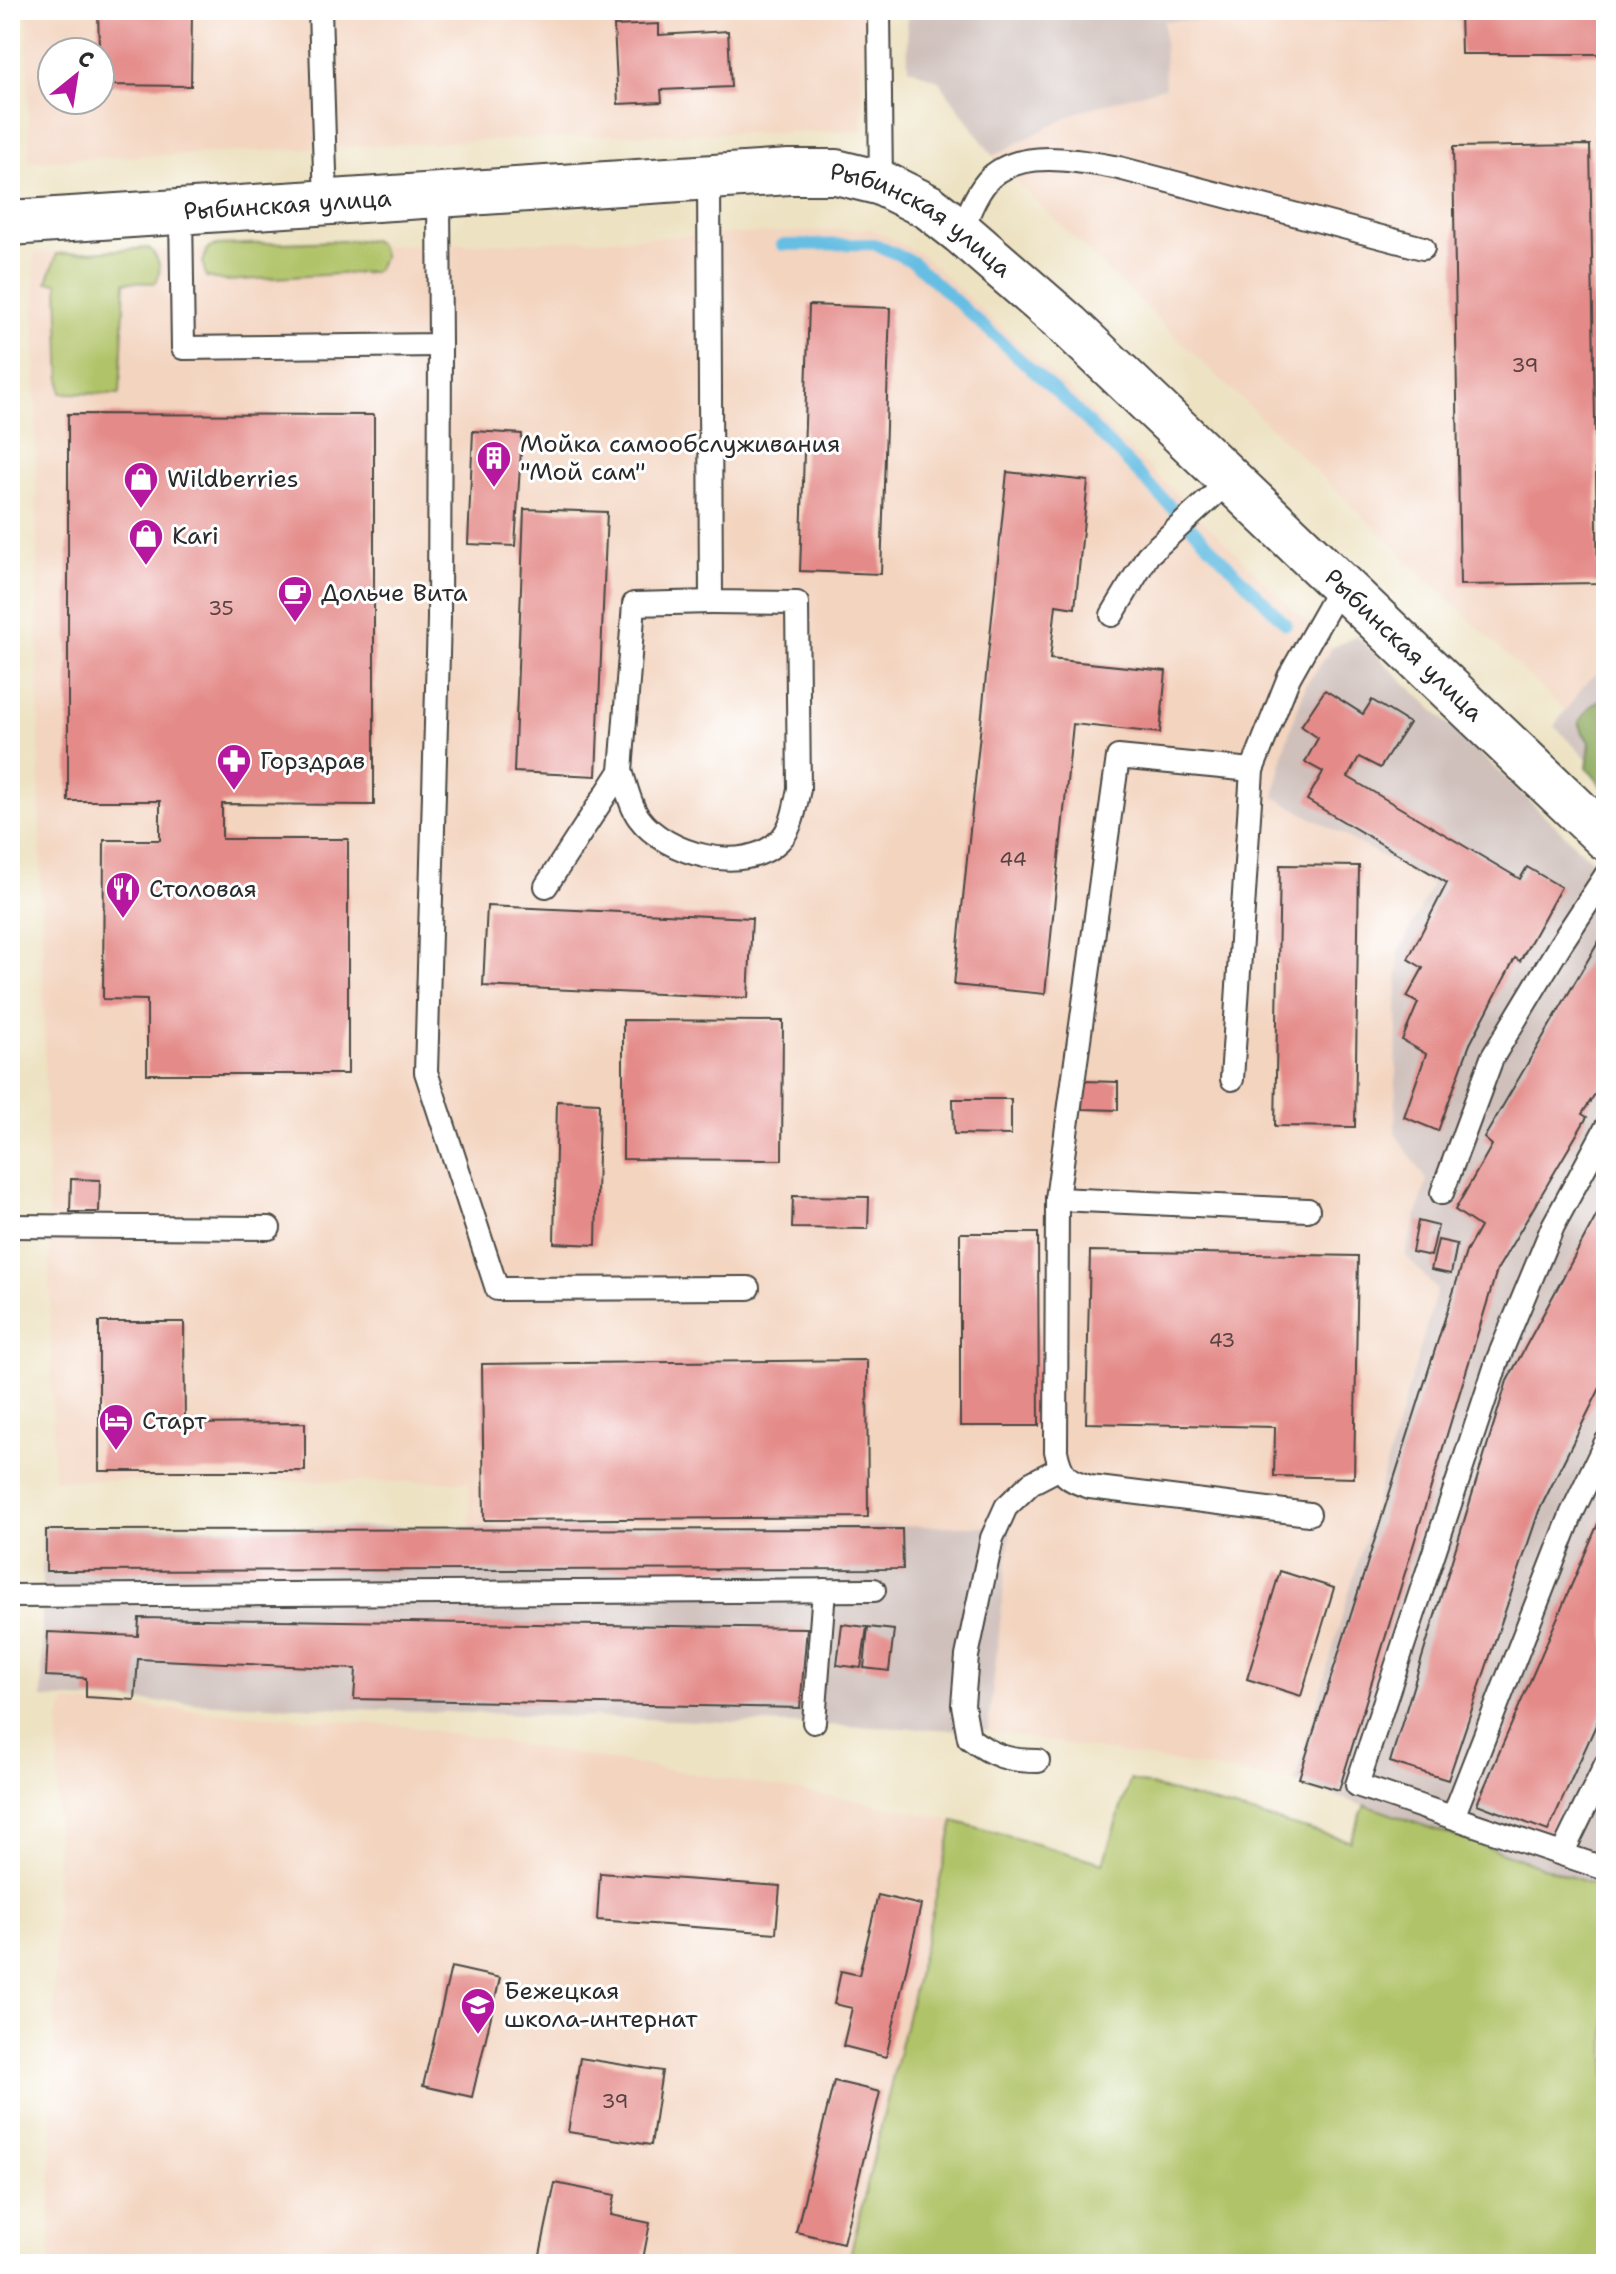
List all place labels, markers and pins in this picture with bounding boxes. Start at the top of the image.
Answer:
place label: Мойка самообслуживания "Мой сам" [520,428,840,488]
building icon: Мойка самообслуживания "Мой сам" [475,439,513,489]
shop icon: Wildberries [122,460,160,510]
place label: Wildberries [167,463,299,495]
shop icon: Kari [127,517,165,567]
place label: Kari [172,520,219,552]
cafe icon: Дольче Вита [276,574,314,624]
place label: Дольче Вита [321,577,468,609]
pharmacy icon: Горздрав [215,742,253,792]
place label: Горздрав [260,745,365,777]
restaurant icon: Столовая [104,870,142,920]
place label: Столовая [149,873,257,905]
hotel icon: Старт [97,1402,135,1452]
place label: Старт [142,1405,207,1437]
place label: Бежецкая школа-интернат [504,1975,698,2035]
school or university icon: Бежецкая школа-интернат [459,1986,497,2036]

